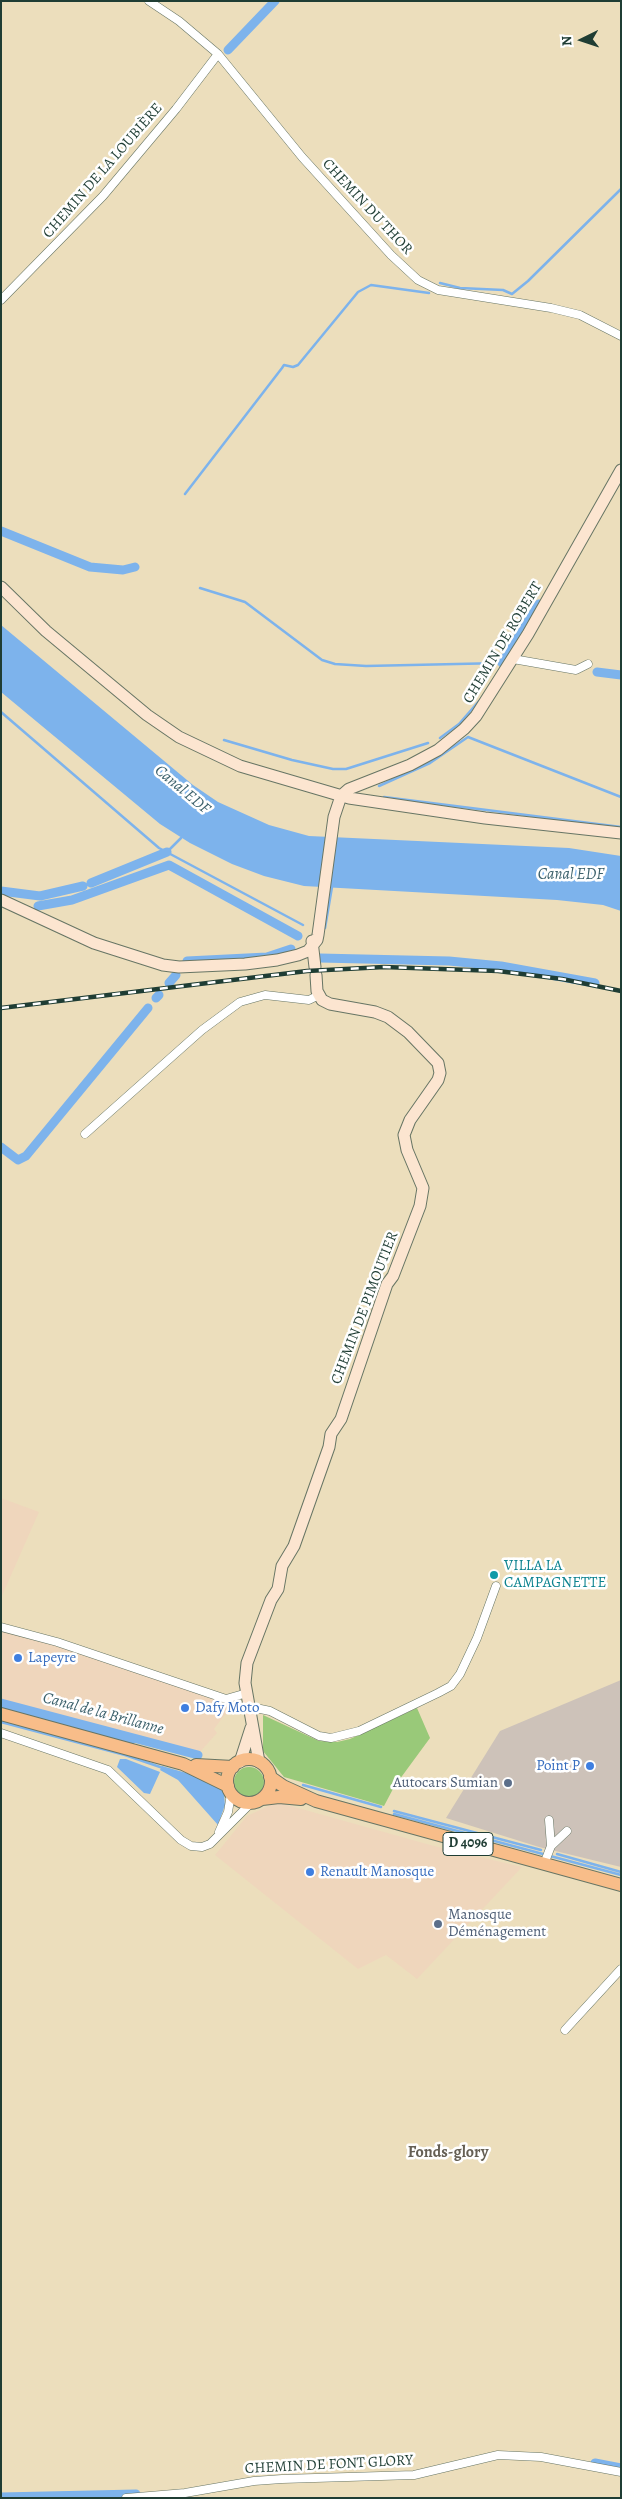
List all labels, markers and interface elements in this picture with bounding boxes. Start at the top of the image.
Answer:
north arrow [557,15,607,65]
text: N [557,35,576,47]
street label: CHEMIN DE LA LOUBIÈRE [39,100,167,242]
street label: CHEMIN DU THOR [318,155,416,259]
street label: CHEMIN DE ROBERT [460,579,546,707]
water label: Canal EDF [150,761,214,819]
water label: Canal EDF [538,865,604,885]
street label: CHEMIN DE PIMOUTIER [328,1229,402,1387]
place label: VILLA LA CAMPAGNETTE [504,1557,606,1592]
marker: VILLA LA CAMPAGNETTE [488,1569,500,1581]
place label: Lapeyre [28,1649,76,1667]
marker: Lapeyre [12,1652,24,1664]
water label: Canal de la Brillanne [40,1689,166,1739]
place label: Dafy Moto [195,1699,259,1717]
marker: Dafy Moto [179,1702,191,1714]
place label: Point P [536,1757,580,1775]
marker: Point P [584,1760,596,1772]
place label: Autocars Sumian [393,1774,498,1792]
marker: Autocars Sumian [502,1777,514,1789]
road number: D 4096 [443,1832,493,1856]
place label: Renault Manosque [320,1863,434,1881]
marker: Renault Manosque [304,1866,316,1878]
place label: Manosque Déménagement [448,1906,546,1941]
marker: Manosque Déménagement [432,1918,444,1930]
district label: Fonds-glory [408,2143,488,2163]
street label: CHEMIN DE FONT GLORY [244,2452,414,2478]

